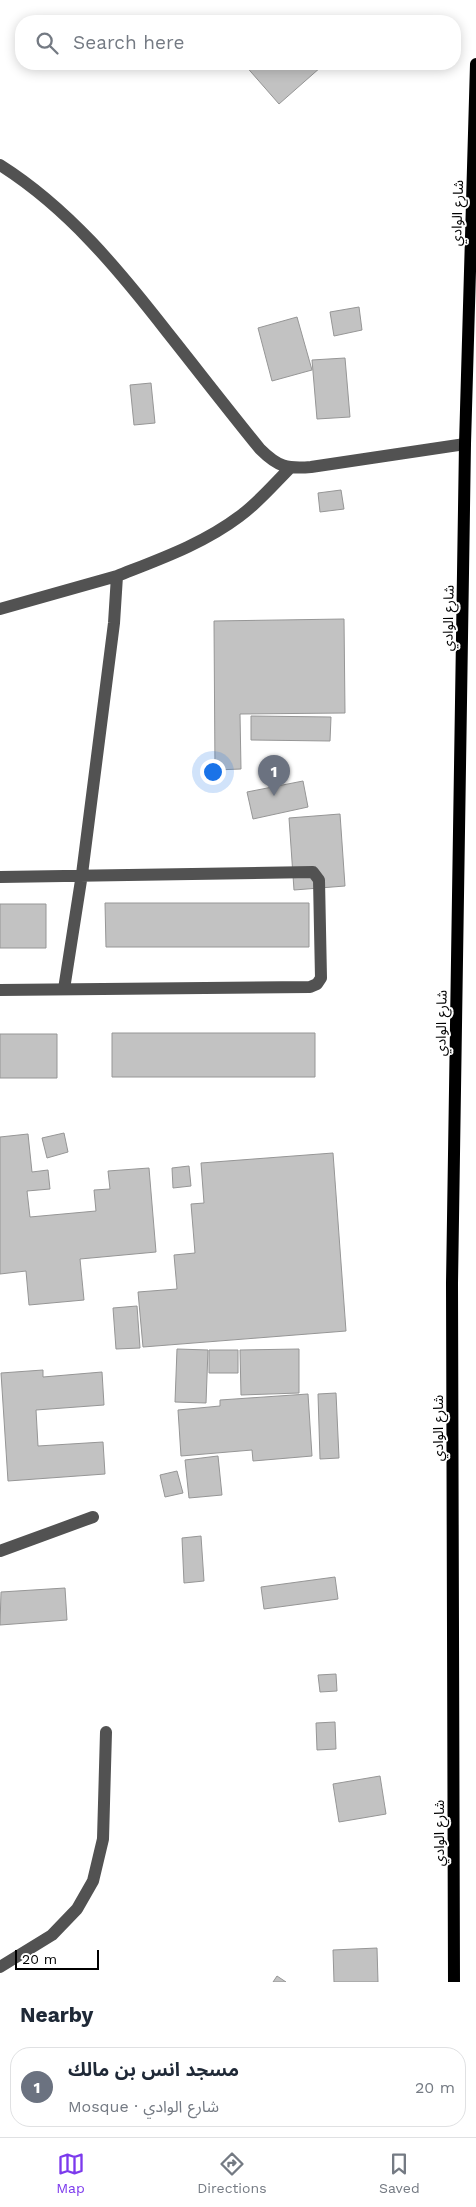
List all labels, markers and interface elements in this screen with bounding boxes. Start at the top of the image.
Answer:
search box [15,15,461,70]
icon: search [33,29,61,57]
text: Search here [73,31,184,54]
street label: شارع الوادي [448,180,469,247]
street label: شارع الوادي [439,585,460,651]
pin: 1 [258,755,290,796]
your location [200,759,226,785]
street label: شارع الوادي [432,990,453,1056]
street label: شارع الوادي [430,1395,449,1461]
street label: شارع الوادي [431,1800,450,1866]
scale bar [15,1947,99,1970]
text: 20 m [22,1951,57,1967]
text: Nearby [20,2002,93,2027]
text: مسجد انس بن مالك [68,2058,239,2081]
text: 1 [34,2078,40,2097]
text: 20 m [415,2078,455,2097]
text: Mosque · شارع الوادي [68,2097,219,2116]
tab: Map [56,2150,85,2196]
tab: Directions [197,2150,267,2196]
tab: Saved [379,2150,420,2196]

